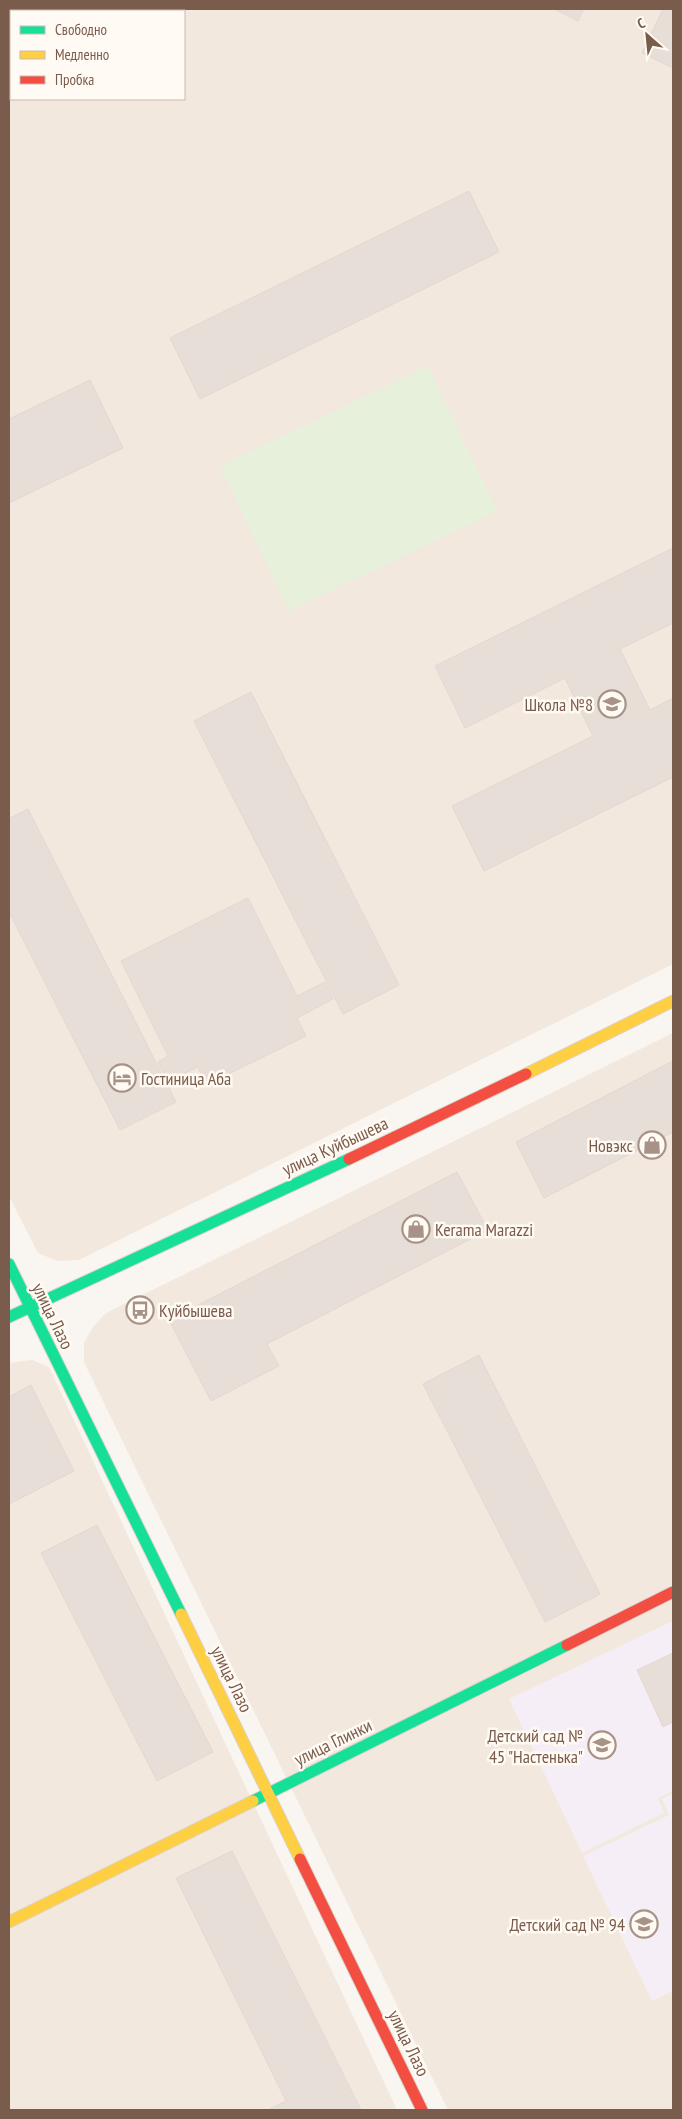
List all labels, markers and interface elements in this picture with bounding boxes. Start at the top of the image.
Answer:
legend [10,10,185,100]
north arrow [622,10,672,60]
text: С [634,14,649,33]
text: Свободно [55,20,107,39]
text: Медленно [55,45,109,64]
text: Пробка [55,70,94,89]
school or university icon: Школа №8 [597,689,627,719]
place label: Школа №8 [525,693,593,716]
hotel icon: Гостиница Аба [107,1063,137,1093]
place label: Гостиница Аба [141,1067,231,1090]
street label: улица Куйбышева [278,1111,392,1181]
shop icon: Новэкс [637,1130,667,1160]
place label: Новэкс [588,1134,634,1157]
shop icon: Kerama Marazzi [401,1214,431,1244]
place label: Kerama Marazzi [435,1218,533,1241]
street label: улица Лазо [27,1279,79,1353]
bus stop icon: Куйбышева [125,1295,155,1325]
place label: Куйбышева [159,1299,232,1322]
street label: улица Лазо [206,1642,258,1716]
street label: улица Глинки [290,1713,376,1771]
place label: Детский сад № 45 "Настенька" [487,1724,583,1768]
school or university icon: Детский сад № 45 "Настенька" [587,1730,617,1760]
school or university icon: Детский сад № 94 [629,1909,659,1939]
place label: Детский сад № 94 [509,1913,625,1936]
street label: улица Лазо [383,2006,435,2080]

